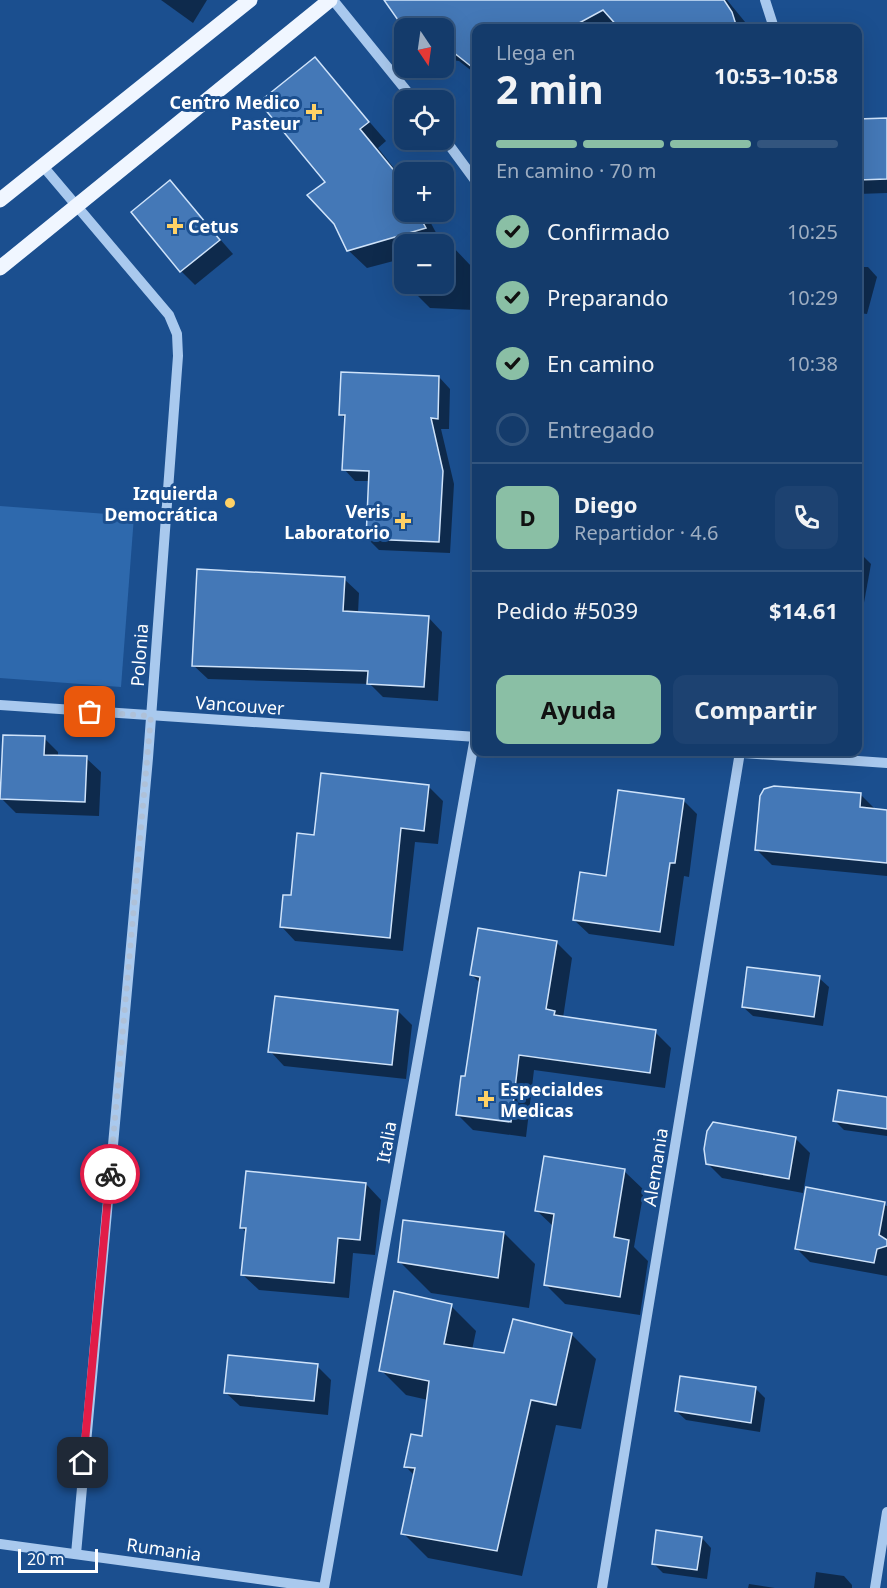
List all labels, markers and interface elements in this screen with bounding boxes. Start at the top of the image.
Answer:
north arrow [394,18,454,78]
map controls [394,18,454,294]
text: Llega en [496,39,575,66]
text: 10:53–10:58 [714,60,838,90]
text: 2 min [496,62,603,115]
place label: Centro Medico Pasteur [170,90,300,135]
button: locate [394,90,454,150]
marker: Centro Medico Pasteur [305,103,323,121]
text: En camino · 70 m [496,157,656,184]
button: + [394,162,454,222]
place label: Cetus [188,214,239,238]
icon: check [496,215,529,248]
text: Confirmado [547,216,670,246]
marker: Cetus [166,217,184,235]
text: 10:25 [787,218,838,245]
button: − [394,234,454,294]
icon: check [496,281,529,314]
text: Preparando [547,282,669,312]
text: 10:29 [787,284,838,311]
icon: check [496,347,529,380]
text: En camino [547,348,655,378]
text: 10:38 [787,350,838,377]
text: Entregado [547,414,655,444]
place label: Izquierda Democrática [104,481,218,526]
button: phone [775,486,838,549]
text: Diego [574,489,637,519]
marker: Izquierda Democrática [223,496,237,510]
place label: Veris Laboratorio [284,499,390,544]
text: D [519,502,536,532]
marker: Veris Laboratorio [394,512,412,530]
text: Repartidor · 4.6 [574,519,719,546]
text: Pedido #5039 [496,595,638,625]
text: $14.61 [769,595,838,625]
street label: Polonia [125,623,153,687]
button: Ayuda [496,675,661,744]
button: Compartir [673,675,838,744]
pin [64,686,115,737]
street label: Vancouver [195,690,286,720]
icon: bag [73,695,106,728]
place label: Especialdes Medicas [500,1077,603,1122]
marker: Especialdes Medicas [477,1090,495,1108]
street label: Italia [371,1119,401,1165]
street label: Alemania [637,1126,673,1208]
courier [80,1144,140,1204]
icon: bike [94,1158,127,1191]
pin [57,1437,108,1488]
icon: home [66,1446,99,1479]
street label: Rumania [125,1532,203,1566]
scale bar [18,1546,98,1574]
text: 20 m [27,1548,64,1570]

